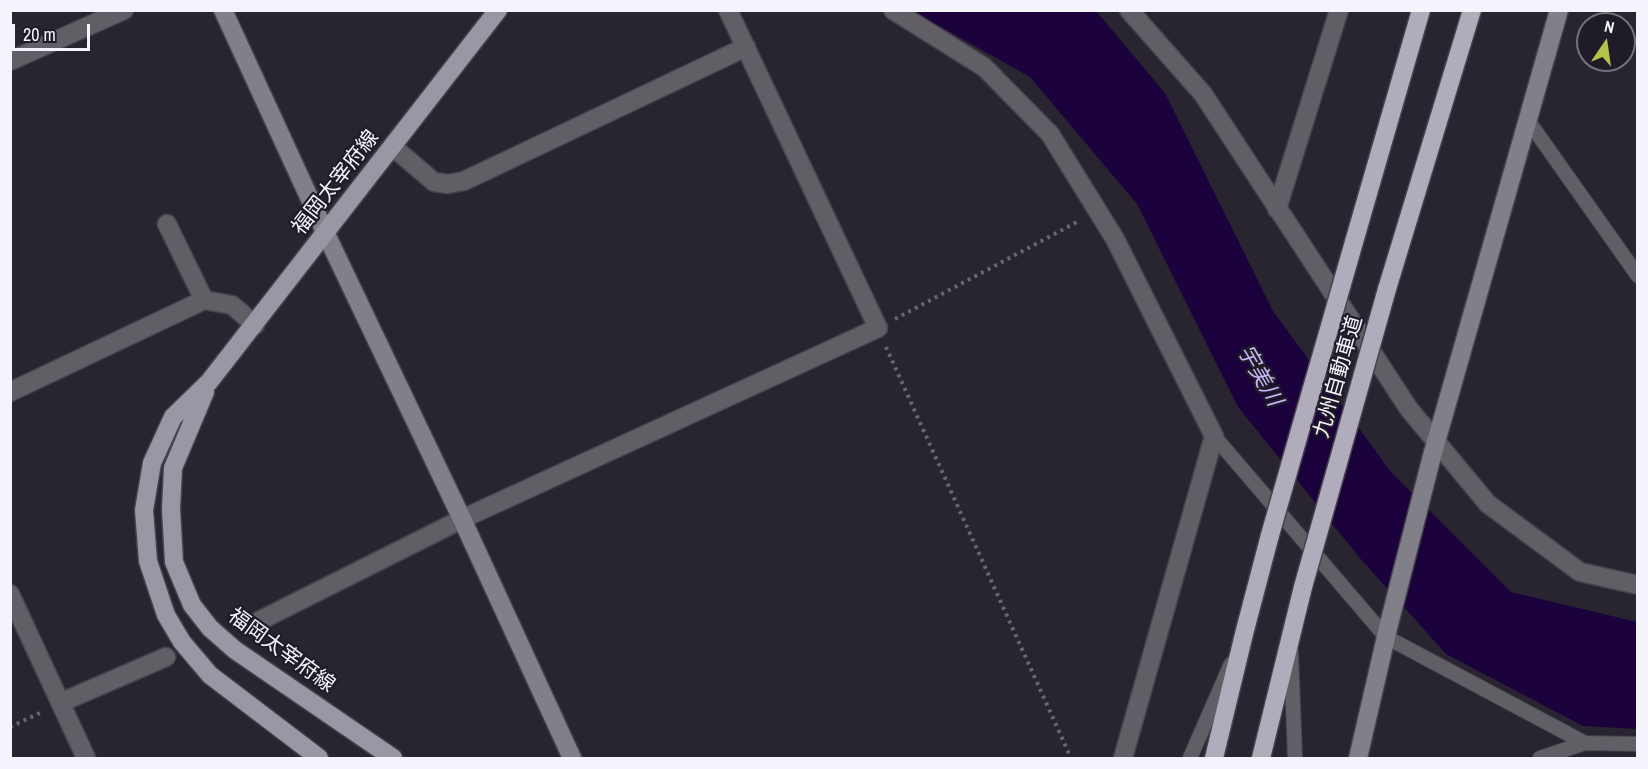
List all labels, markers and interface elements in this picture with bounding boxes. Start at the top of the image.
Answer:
scale bar [15,12,93,50]
north arrow [1576,12,1636,72]
text: N [1602,15,1617,38]
text: 20 m [23,22,56,47]
street label: 福岡太宰府線 [287,126,385,240]
street label: 九州自動車道 [1310,313,1368,441]
water label: 宇美川 [1231,341,1287,411]
street label: 福岡太宰府線 [223,604,339,698]

